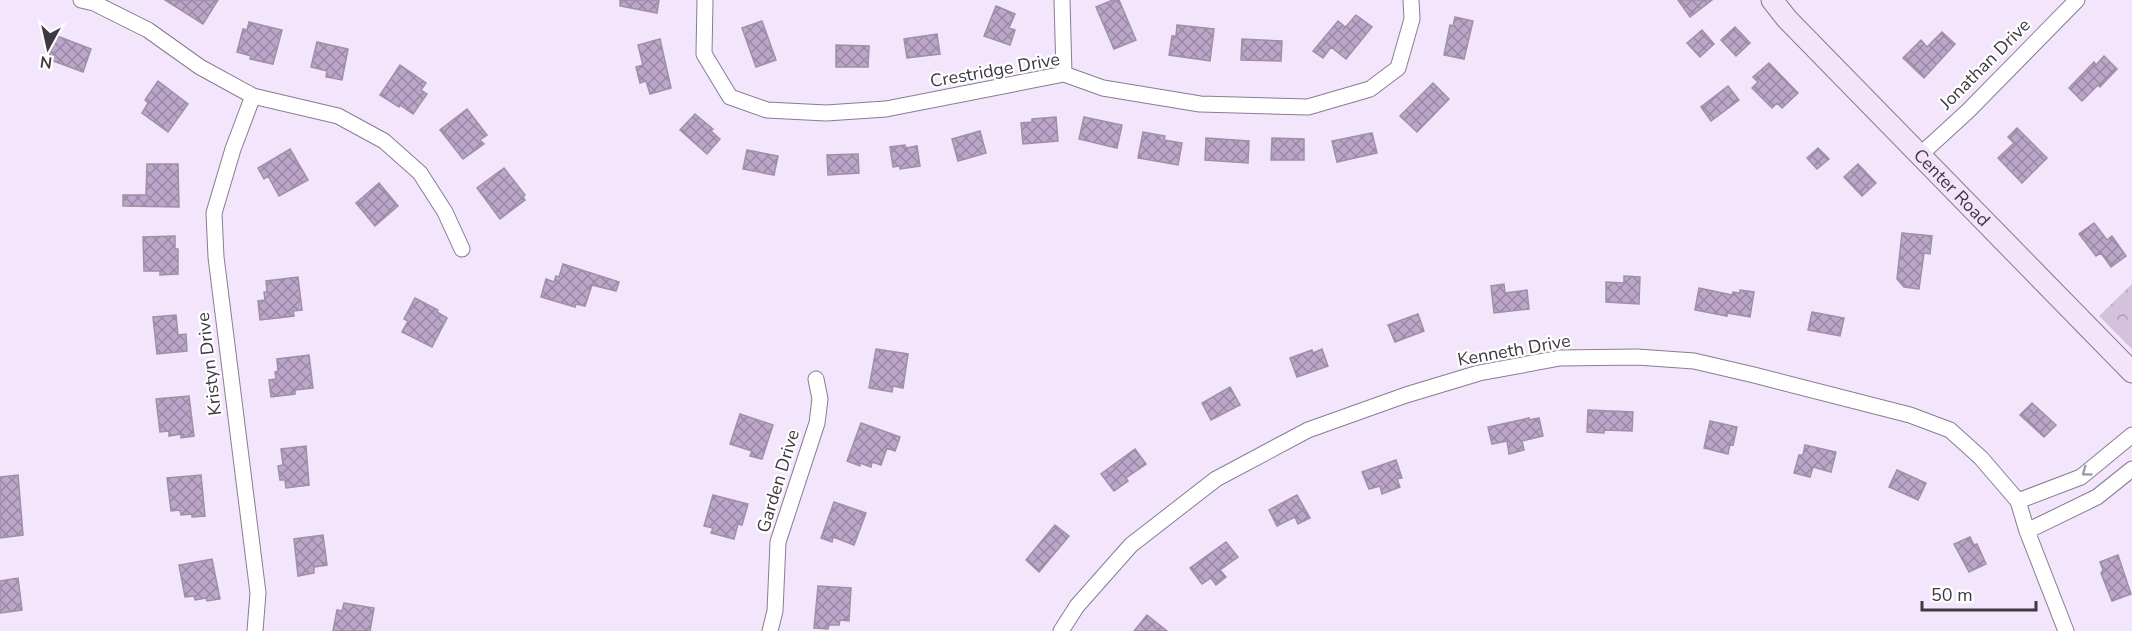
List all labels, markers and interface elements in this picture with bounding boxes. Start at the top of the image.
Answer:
street label: Jonathan Drive [1934,13,2036,115]
north arrow [18,18,78,78]
street label: Crestridge Drive [928,47,1062,93]
text: N [39,50,54,74]
street label: Center Road [1908,143,1995,232]
street label: Kristyn Drive [191,311,227,417]
street label: Kenneth Drive [1456,328,1572,372]
street label: Garden Drive [751,427,805,535]
one-way arrow [2082,465,2093,476]
scale bar [1922,574,2036,612]
text: 50 m [1931,583,1973,607]

